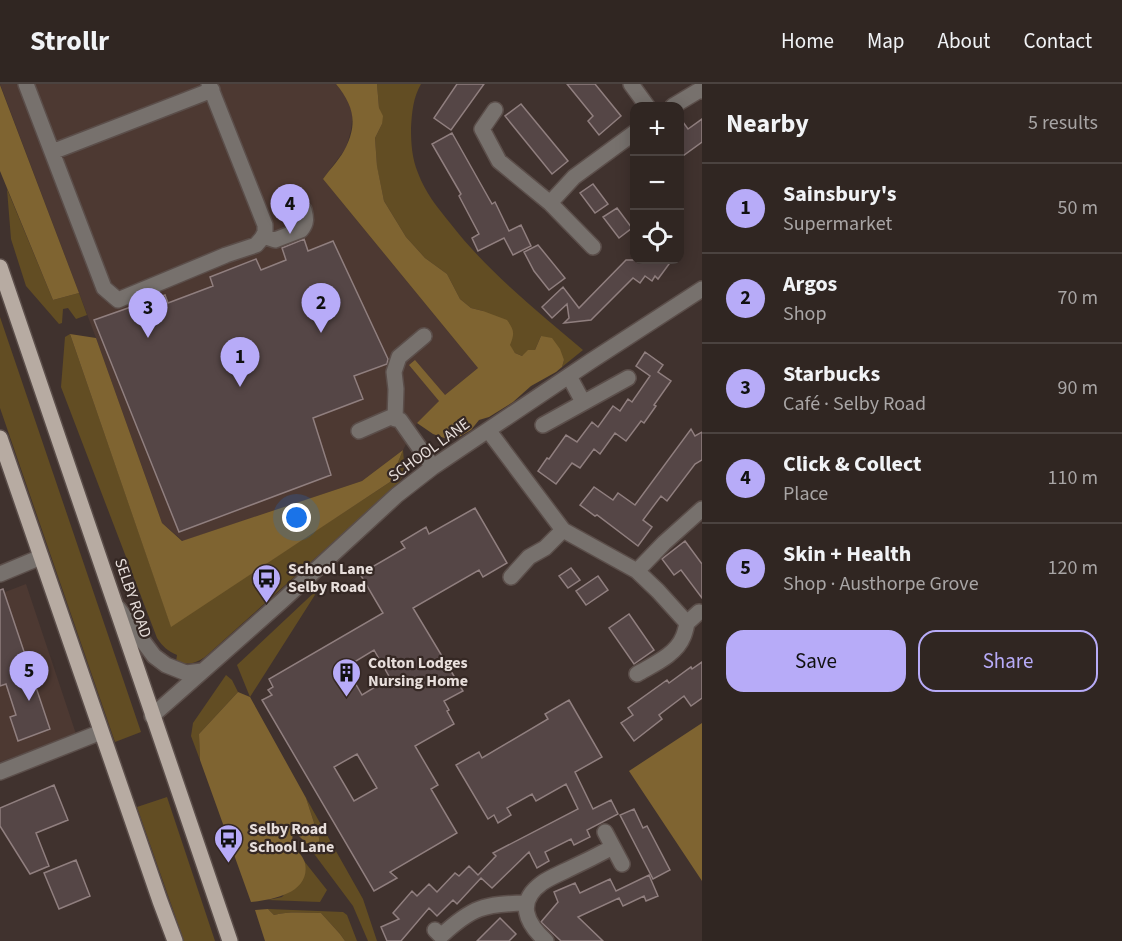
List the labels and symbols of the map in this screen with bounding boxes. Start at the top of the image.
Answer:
pin: 4 [270,184,310,234]
pin: 2 [302,284,340,333]
pin: 3 [128,288,168,338]
pin: 1 [220,338,260,387]
street label: SCHOOL LANE [384,413,474,487]
your location [282,503,311,532]
street label: SELBY ROAD [109,555,157,641]
place label: School Lane Selby Road [288,558,373,598]
bus stop icon: School Lane Selby Road [251,562,283,604]
pin: 5 [9,652,48,701]
place label: Colton Lodges Nursing Home [368,652,468,692]
building icon: Colton Lodges Nursing Home [331,656,363,698]
place label: Selby Road School Lane [249,818,334,858]
bus stop icon: Selby Road School Lane [212,822,244,864]

